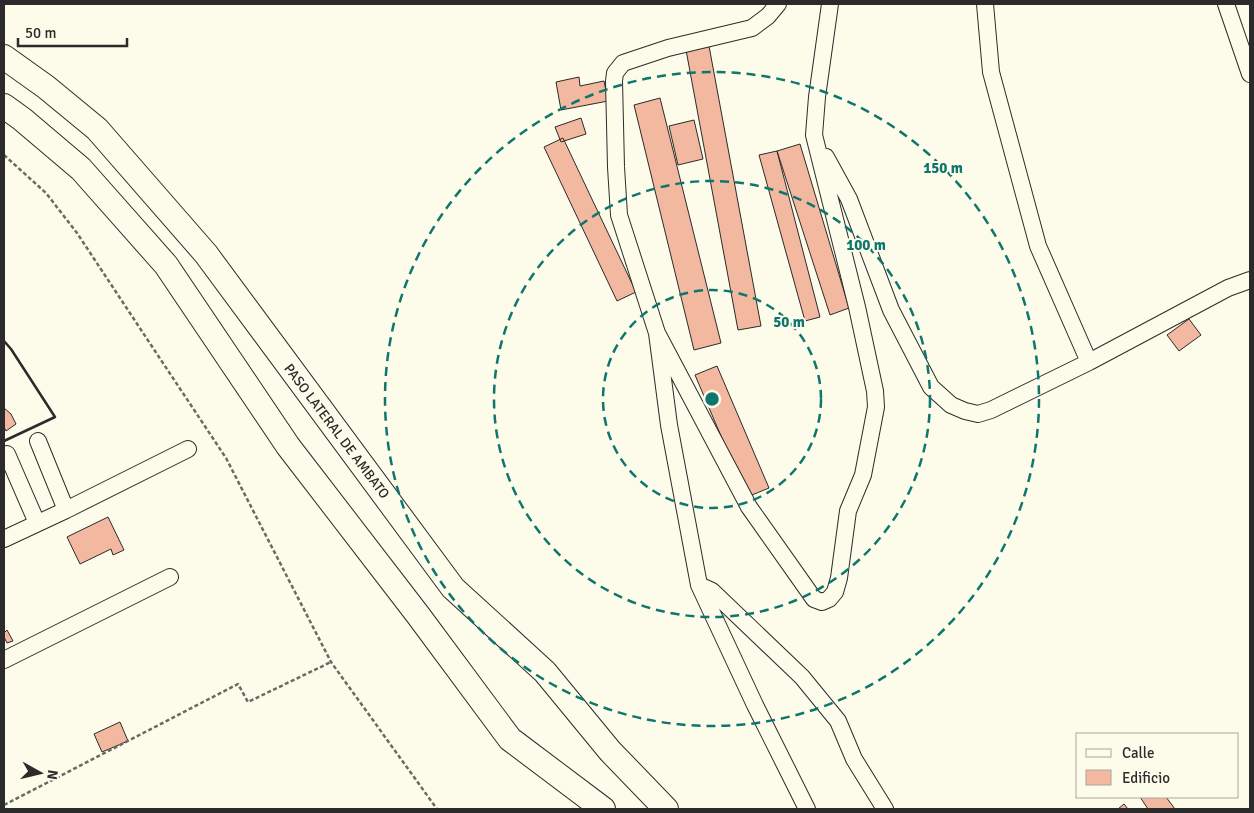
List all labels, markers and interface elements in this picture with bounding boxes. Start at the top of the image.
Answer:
scale bar [18,15,126,47]
text: 50 m [25,24,56,42]
text: 150 m [923,159,963,177]
text: 100 m [846,236,886,254]
text: 50 m [773,313,805,331]
street label: PASO LATERAL DE AMBATO [280,361,393,502]
centre of rings [703,390,721,408]
legend [1076,733,1239,798]
text: Calle [1122,744,1155,762]
north arrow [15,748,65,798]
text: N [43,769,61,781]
text: Edificio [1122,769,1170,787]

